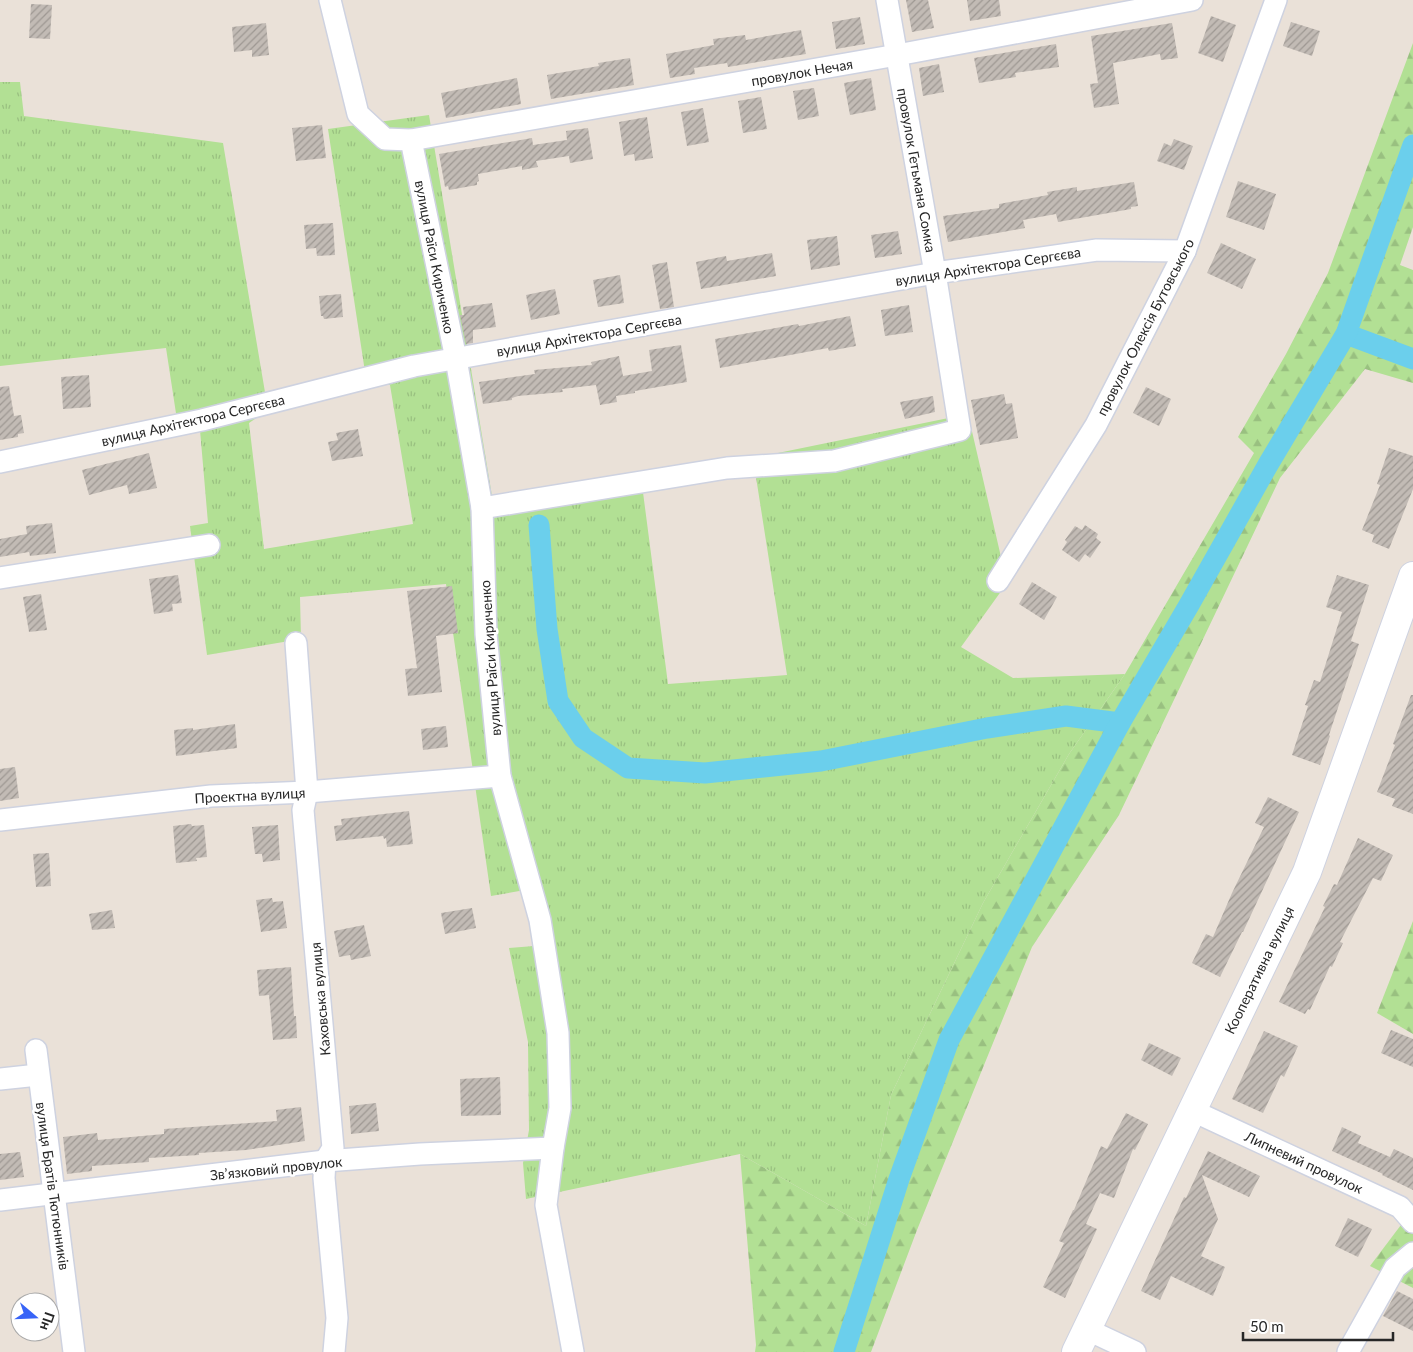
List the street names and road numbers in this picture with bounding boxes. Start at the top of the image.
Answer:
street label: провулок Нечая [750,55,854,89]
street label: провулок Гетьмана Сомка [894,86,940,254]
street label: вулиця Раїси Кириченко [412,179,458,335]
street label: провулок Олексія Бутовського [1093,236,1197,418]
street label: вулиця Архітектора Сергєєва [894,243,1082,289]
street label: вулиця Архітектора Сергєєва [495,310,683,360]
street label: вулиця Архітектора Сергєєва [100,391,286,449]
street label: вулиця Раїси Кириченко [476,580,504,736]
street label: Проектна вулиця [194,784,306,806]
street label: Кооперативна вулиця [1221,903,1297,1037]
street label: Каховська вулиця [307,942,333,1056]
street label: вулиця Братів Тютюнників [33,1101,73,1271]
street label: Липневий провулок [1241,1127,1366,1197]
street label: Звʼязковий провулок [209,1153,344,1183]

